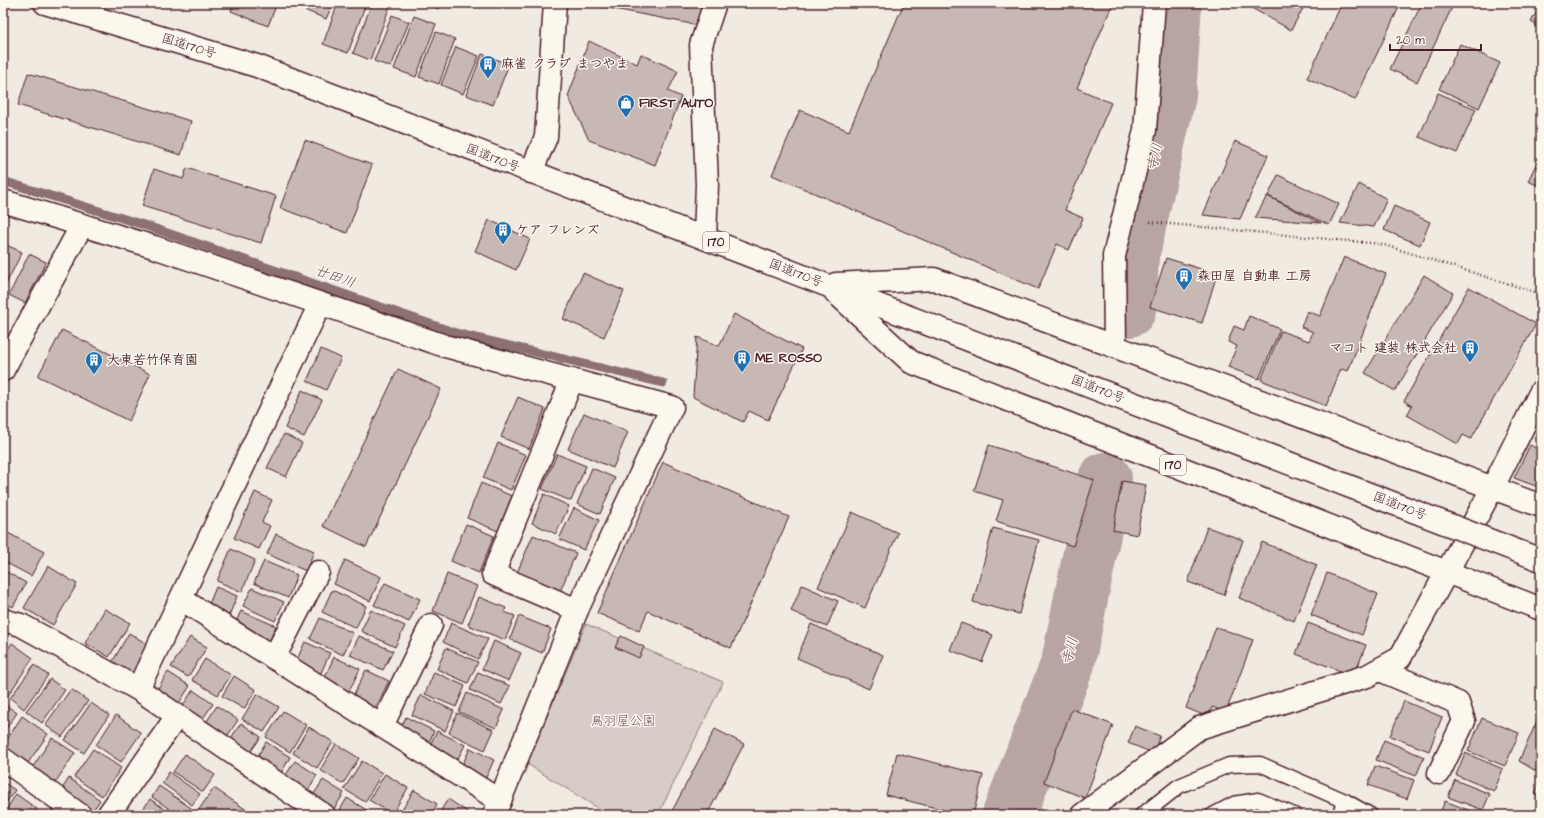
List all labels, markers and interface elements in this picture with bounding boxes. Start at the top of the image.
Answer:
scale bar [1390,26,1481,52]
street label: 国道170号 [159,29,219,63]
text: 20 m [1396,32,1425,49]
building icon: 麻雀 クラブ まつやま [478,54,498,79]
place label: 麻雀 クラブ まつやま [501,55,628,73]
shop icon: FIRST AUTO [616,93,636,118]
place label: FIRST AUTO [639,94,714,112]
street label: 国道170号 [463,139,523,177]
water label: 寺川 [1142,141,1168,173]
building icon: ケア フレンズ [493,220,513,245]
place label: ケア フレンズ [516,221,599,239]
road number: 170 [703,232,729,252]
street label: 国道170号 [766,254,826,292]
water label: 廿田川 [312,261,358,293]
building icon: 森田屋 自動車 工房 [1174,266,1194,291]
place label: 森田屋 自動車 工房 [1197,267,1311,285]
building icon: マコト 建装 株式会社 [1460,338,1480,363]
place label: マコト 建装 株式会社 [1330,339,1457,357]
building icon: ME ROSSO [732,348,752,373]
place label: ME ROSSO [755,349,822,367]
building icon: 大東若竹保育園 [84,350,104,375]
place label: 大東若竹保育園 [107,351,198,369]
street label: 国道170号 [1068,370,1128,408]
road number: 170 [1160,455,1186,475]
street label: 国道170号 [1370,487,1430,525]
water label: 寺川 [1057,635,1083,667]
park label: 鳥羽屋公園 [590,712,656,730]

